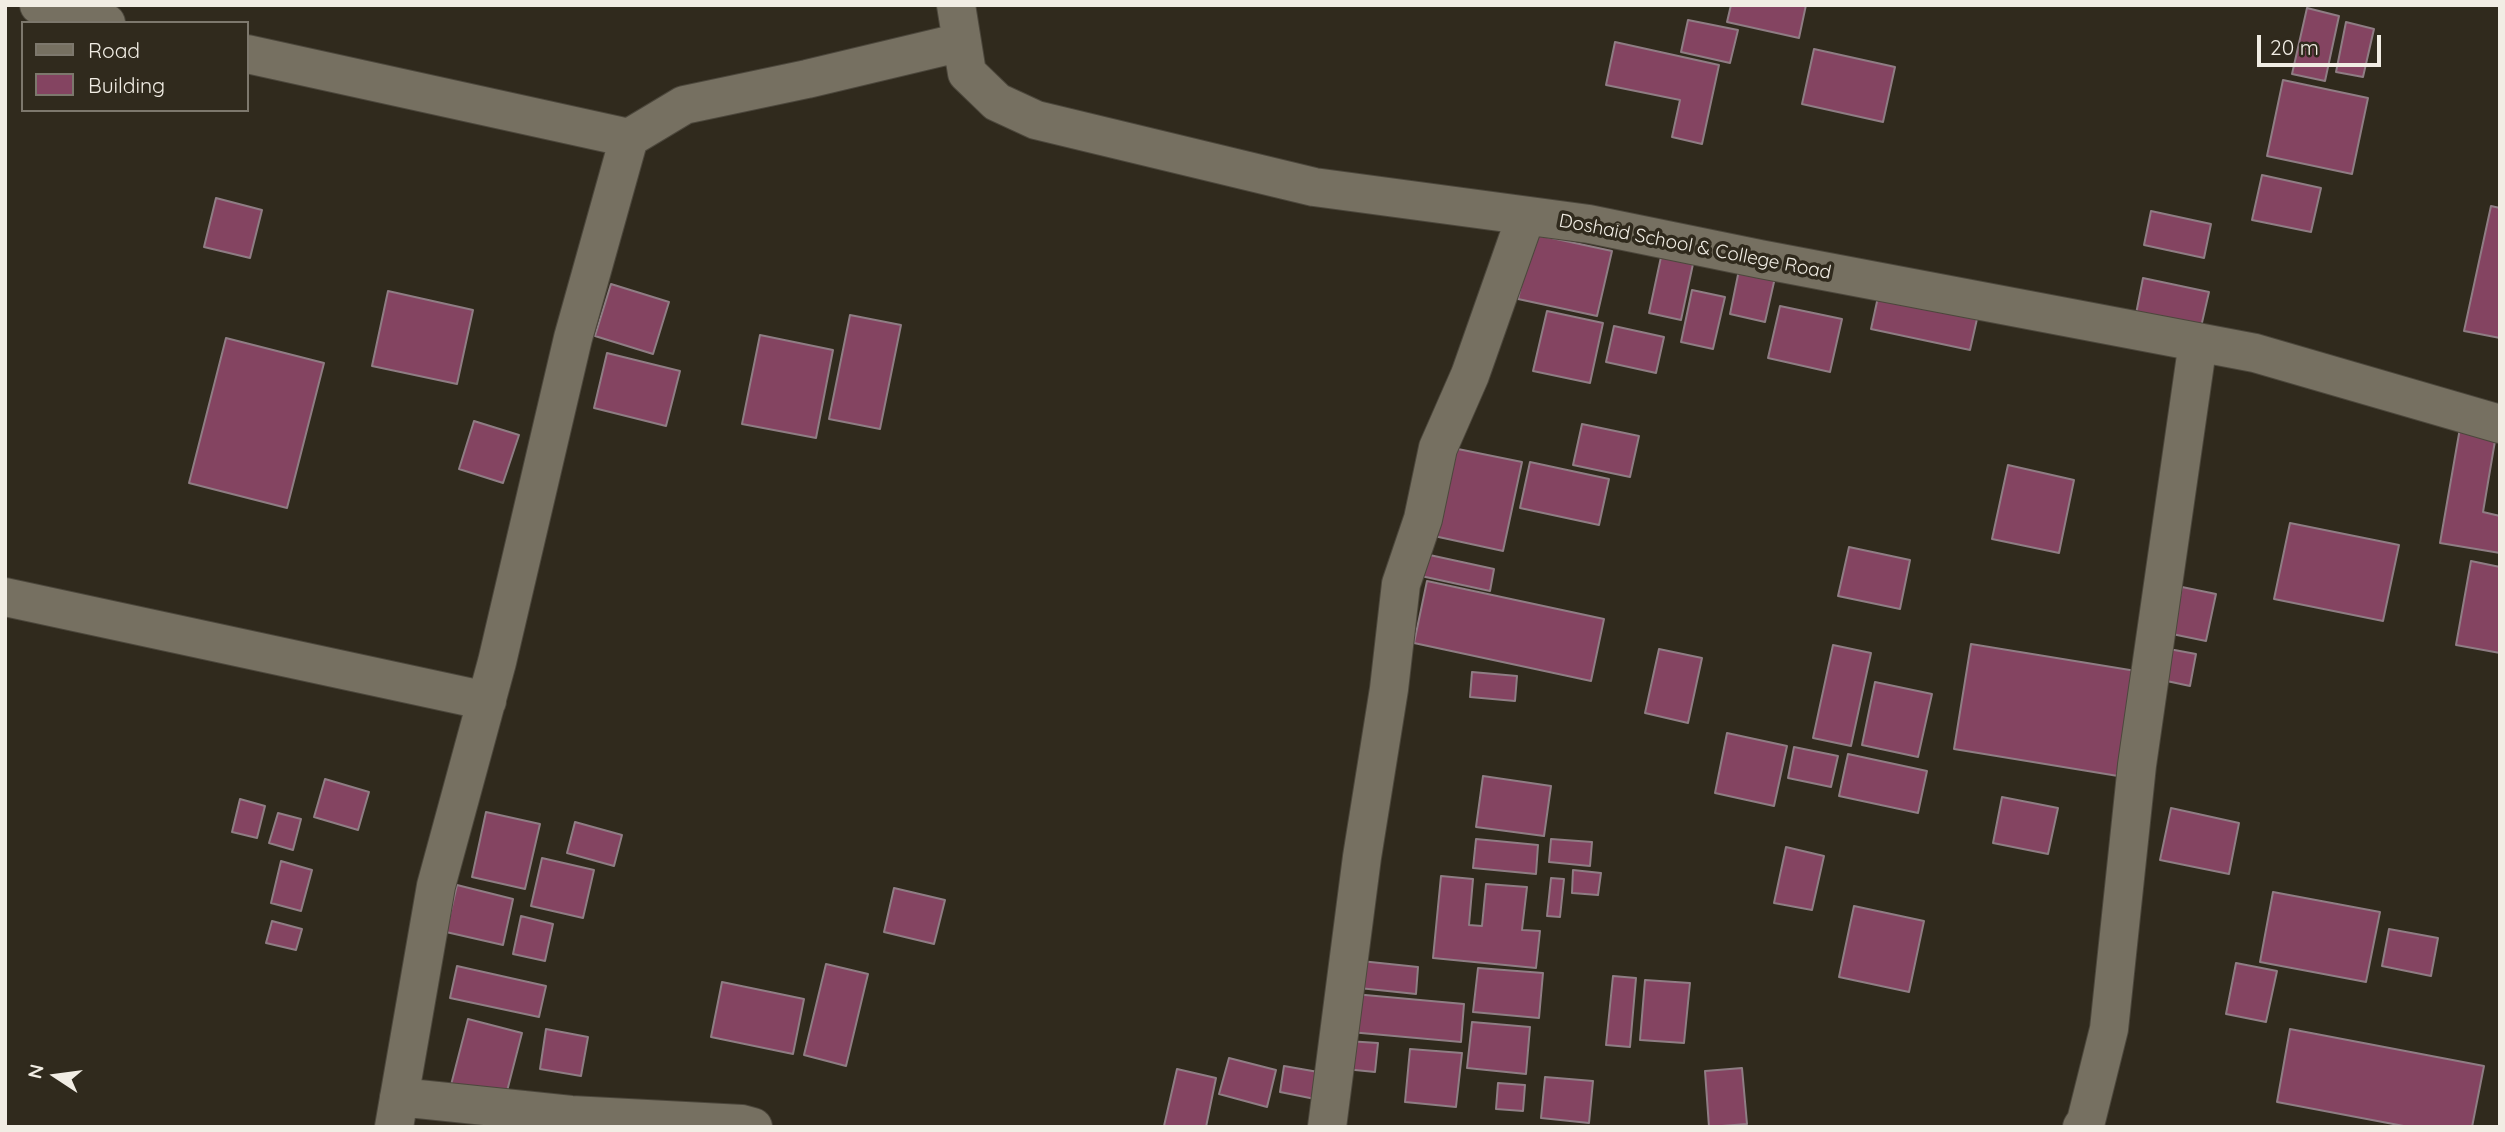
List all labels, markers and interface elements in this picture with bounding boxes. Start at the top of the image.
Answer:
legend [21,21,248,112]
scale bar [2260,21,2384,65]
text: 20 m [2270,34,2319,60]
text: Road [88,37,140,63]
text: Building [88,72,165,98]
street label: Doshaid School & College Road [1557,209,1833,285]
north arrow [21,1041,91,1111]
text: N [22,1062,49,1081]

